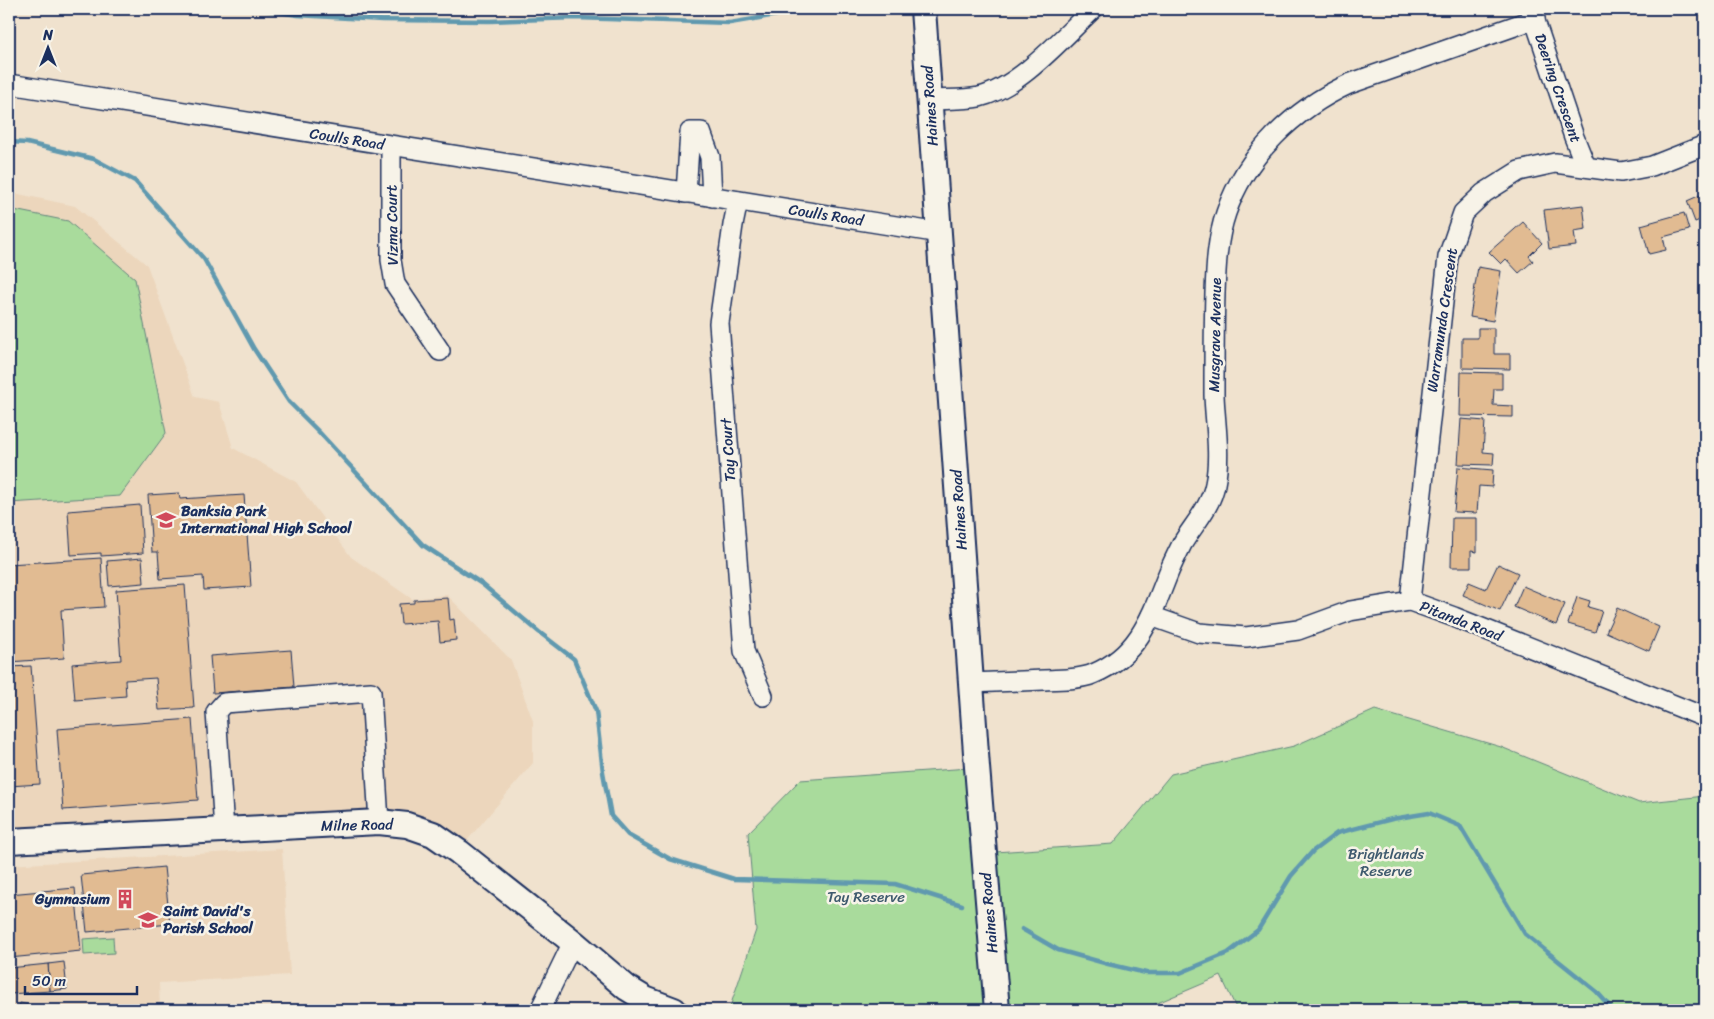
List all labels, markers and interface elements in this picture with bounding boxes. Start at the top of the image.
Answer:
north arrow [22,22,72,72]
text: N [42,23,53,48]
street label: Deering Crescent [1527,30,1589,147]
street label: Haines Road [914,64,946,147]
street label: Coulls Road [308,120,387,158]
street label: Vizma Court [378,184,406,266]
street label: Coulls Road [787,196,866,234]
street label: Warramunda Crescent [1419,246,1465,394]
street label: Musgrave Avenue [1201,278,1229,392]
street label: Tay Court [713,417,743,483]
street label: Haines Road [943,468,975,551]
place label: Banksia Park International High School [180,498,352,541]
school or university icon: Banksia Park International High School [155,509,177,531]
street label: Pitanda Road [1416,593,1507,649]
street label: Milne Road [321,811,394,839]
park label: Brightlands Reserve [1348,841,1424,884]
street label: Haines Road [972,871,1005,954]
park label: Tay Reserve [827,884,905,910]
place label: Gymnasium [34,886,110,912]
building icon: Gymnasium [114,888,136,910]
place label: Saint David's Parish School [162,898,254,941]
school or university icon: Saint David's Parish School [137,909,159,931]
scale bar [25,964,138,996]
text: 50 m [32,968,67,994]

